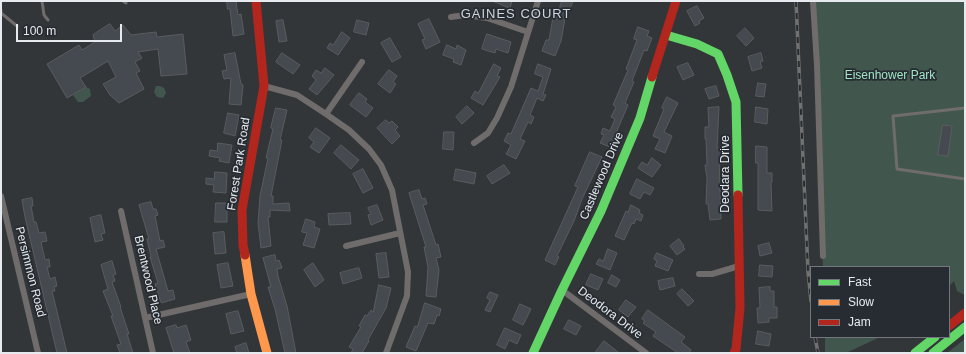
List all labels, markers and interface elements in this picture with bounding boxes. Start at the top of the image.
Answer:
district label: GAINES COURT [461,6,571,22]
scale bar [18,16,124,42]
text: 100 m [23,24,56,38]
park label: Eisenhower Park [845,69,935,83]
street label: Forest Park Road [225,116,253,212]
street label: Castlewood Drive [577,130,627,222]
street label: Deodara Drive [719,135,733,213]
street label: Persimmon Road [12,225,48,319]
street label: Brentwood Place [131,234,165,326]
legend [810,266,950,338]
text: Fast [848,275,871,289]
street label: Deodora Drive [575,284,645,342]
text: Slow [848,295,874,309]
text: Jam [848,315,871,329]

